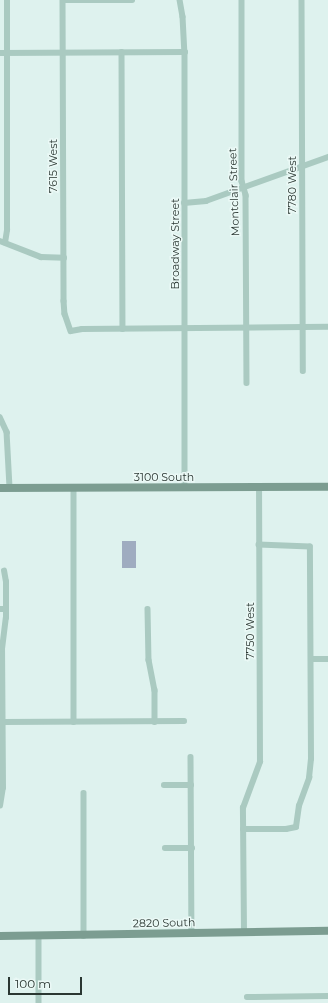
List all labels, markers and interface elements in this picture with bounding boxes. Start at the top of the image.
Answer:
street label: 7615 West [46,139,60,193]
street label: Montclair Street [226,148,242,236]
street label: 7780 West [285,156,299,214]
street label: Broadway Street [168,198,182,290]
street label: 3100 South [134,470,194,484]
street label: 7750 West [243,602,257,660]
street label: 2820 South [133,916,195,930]
scale bar [10,969,84,995]
text: 100 m [15,976,51,991]

